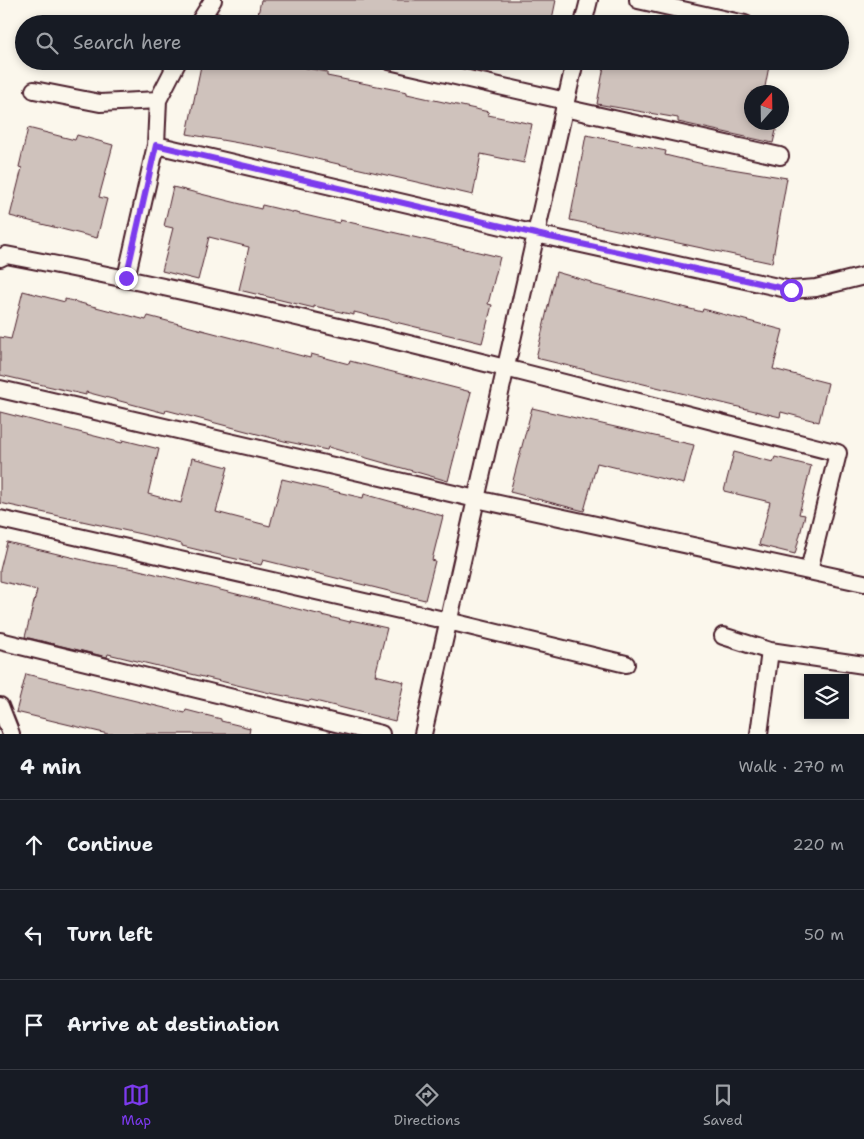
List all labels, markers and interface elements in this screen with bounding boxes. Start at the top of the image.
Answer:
search box [15,15,849,70]
icon: search [33,29,61,57]
text: Search here [73,30,182,55]
north arrow [744,85,789,130]
route end [115,267,138,290]
route start [780,279,803,302]
map controls [804,674,849,719]
button: layers [804,674,849,719]
text: 4 min [20,753,81,781]
text: Walk · 270 m [739,756,844,777]
icon: ahead [20,831,48,859]
text: Continue [67,832,153,857]
text: 220 m [792,834,844,855]
icon: left [20,921,48,949]
text: Turn left [67,922,153,947]
text: 50 m [804,924,844,945]
icon: arrive [20,1011,48,1039]
text: Arrive at destination [67,1012,279,1037]
tab: Map [121,1081,151,1129]
tab: Directions [394,1081,461,1129]
tab: Saved [703,1081,743,1129]

